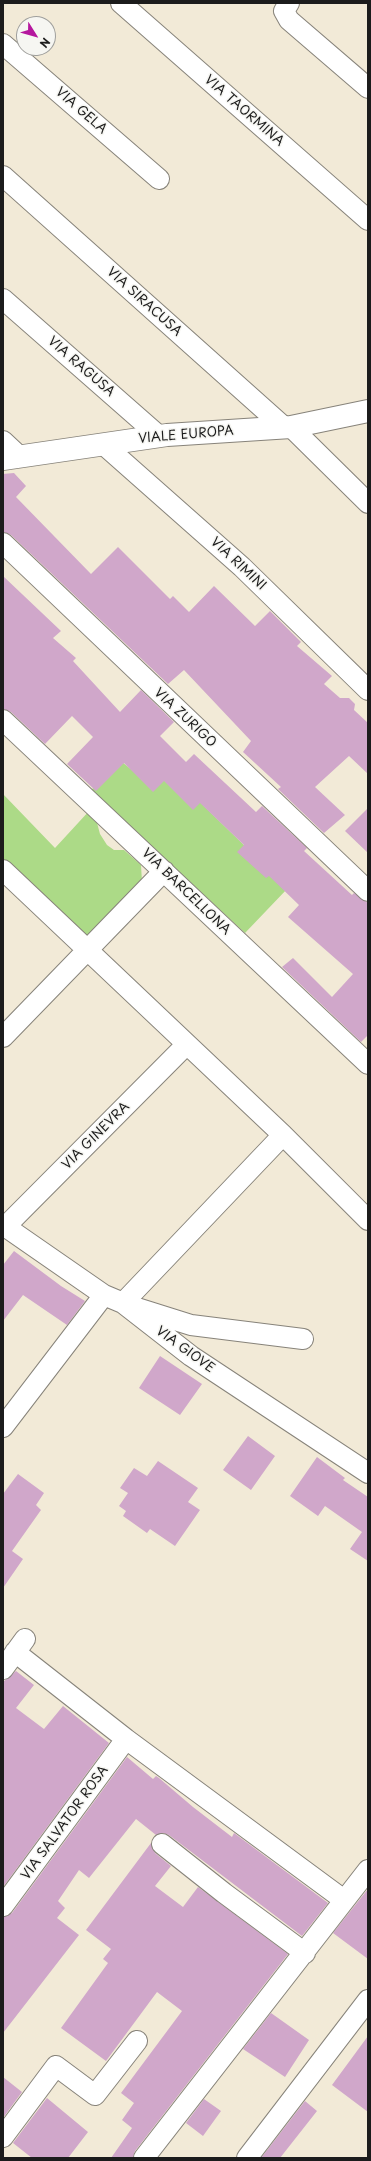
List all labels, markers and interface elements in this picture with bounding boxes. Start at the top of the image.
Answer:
north arrow [16,16,56,56]
text: N [36,34,55,52]
street label: VIA TAORMINA [201,72,287,150]
street label: VIA GELA [52,85,110,137]
street label: VIA SIRACUSA [103,264,185,340]
street label: VIA RAGUSA [44,334,118,400]
street label: VIALE EUROPA [138,423,234,447]
street label: VIA RIMINI [207,535,269,593]
street label: VIA ZURIGO [151,685,219,751]
street label: VIA BARCELLONA [138,845,234,939]
street label: VIA GINEVRA [59,1099,133,1173]
street label: VIA GIOVE [153,1324,217,1376]
street label: VIA SALVATOR ROSA [18,1763,112,1883]

